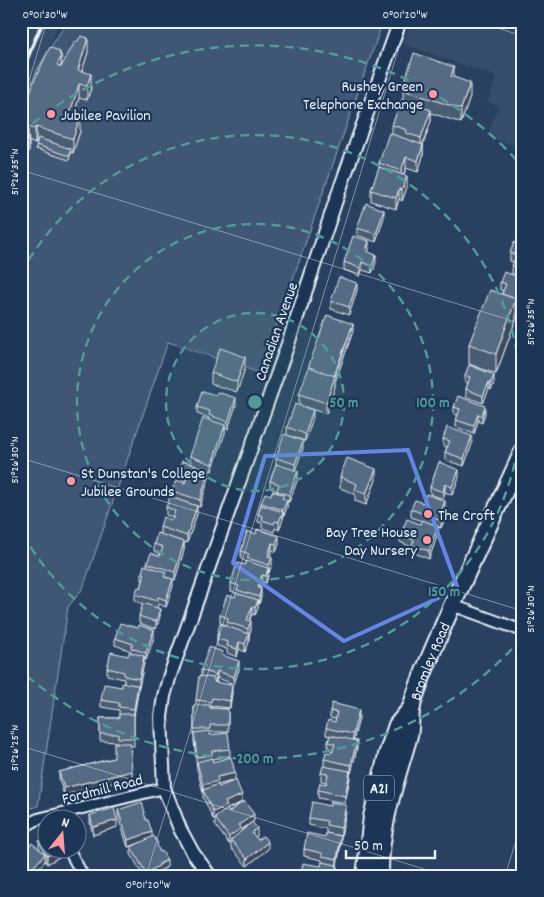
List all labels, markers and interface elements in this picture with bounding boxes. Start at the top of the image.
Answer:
text: 0°01'30"W [23,7,68,24]
text: 0°01'20"W [383,7,428,24]
place label: Rushey Green Telephone Exchange [303,76,423,117]
marker: Rushey Green Telephone Exchange [427,88,439,100]
place label: Jubilee Pavilion [61,105,151,128]
marker: Jubilee Pavilion [45,108,57,120]
text: 51°26'35"N [7,149,24,195]
street label: Canadian Avenue [250,279,305,384]
text: 51°26'35"N [523,299,540,345]
centre of rings [246,393,264,411]
text: 50 m [330,393,358,415]
text: 100 m [416,393,450,415]
text: 51°26'30"N [7,436,24,484]
place label: St Dunstan's College Jubilee Grounds [81,463,205,504]
marker: St Dunstan's College Jubilee Grounds [65,475,77,487]
place label: The Croft [438,505,495,528]
marker: The Croft [422,508,434,520]
place label: Bay Tree House Day Nursery [326,522,418,563]
marker: Bay Tree House Day Nursery [421,534,433,546]
text: 150 m [428,582,460,604]
text: 51°26'30"N [523,585,540,633]
street label: Bromley Road [405,619,457,704]
text: 51°26'25"N [7,725,24,771]
text: 200 m [237,749,273,771]
street label: Fordmill Road [60,769,146,812]
road number: A21 [364,776,394,800]
north arrow [38,810,88,860]
text: N [59,813,72,834]
scale bar [346,827,435,859]
text: 50 m [354,836,383,858]
text: 0°01'20"W [126,877,171,894]

